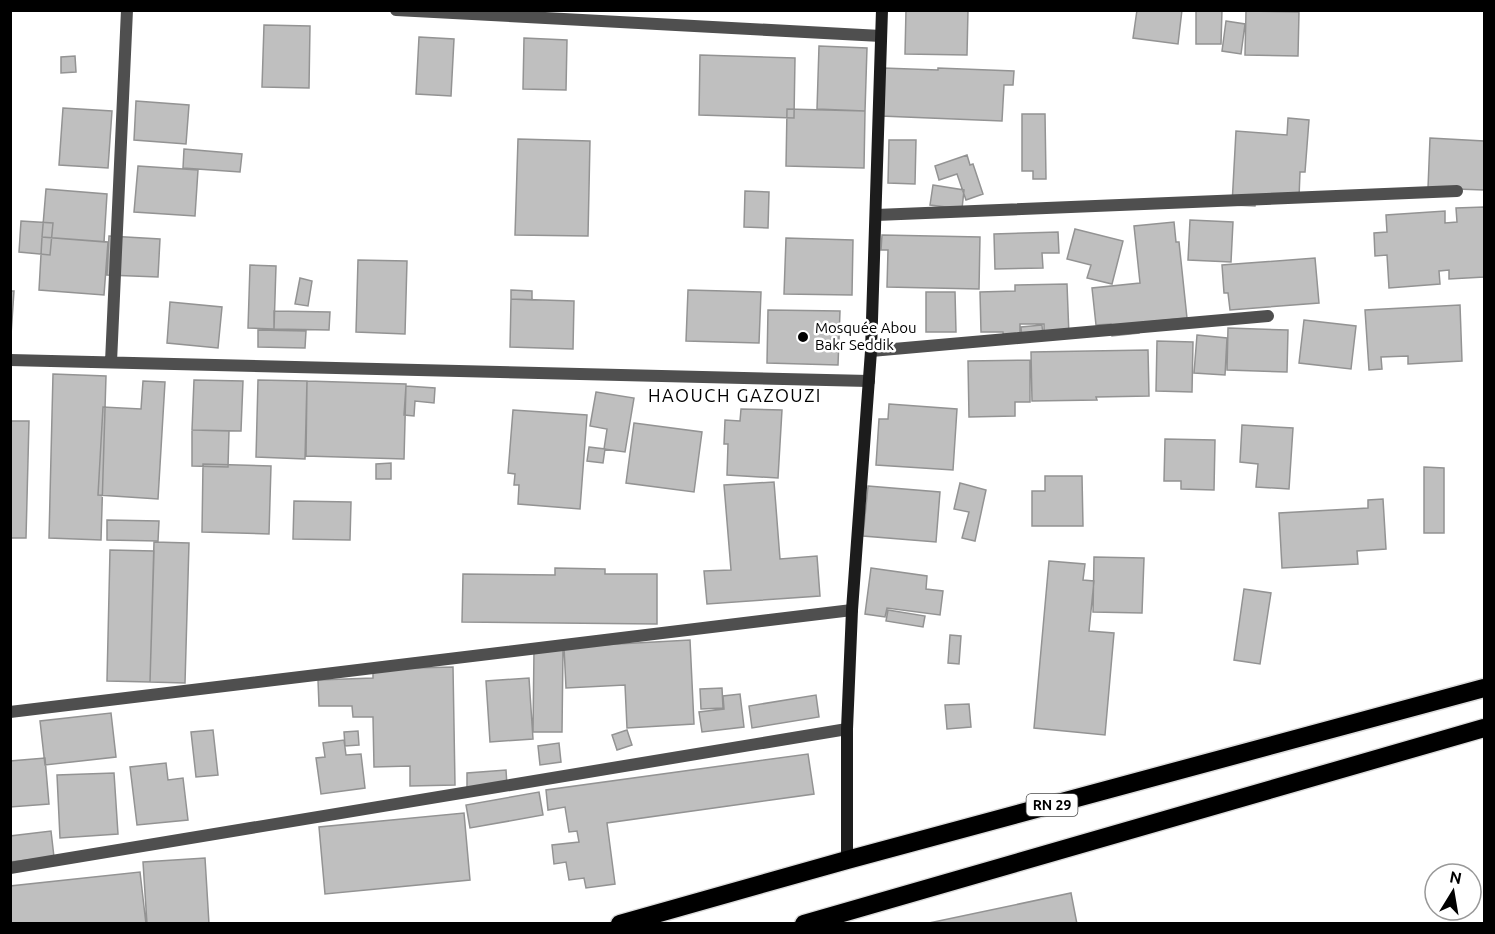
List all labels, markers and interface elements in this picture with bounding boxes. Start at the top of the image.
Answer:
place label: Mosquée Abou Bakr Seddik [815,319,917,353]
marker: Mosquée Abou Bakr Seddik [796,330,810,344]
district label: HAOUCH GAZOUZI [648,385,822,405]
road number: RN 29 [1026,794,1078,816]
north arrow [1423,862,1483,922]
text: N [1448,867,1463,887]

